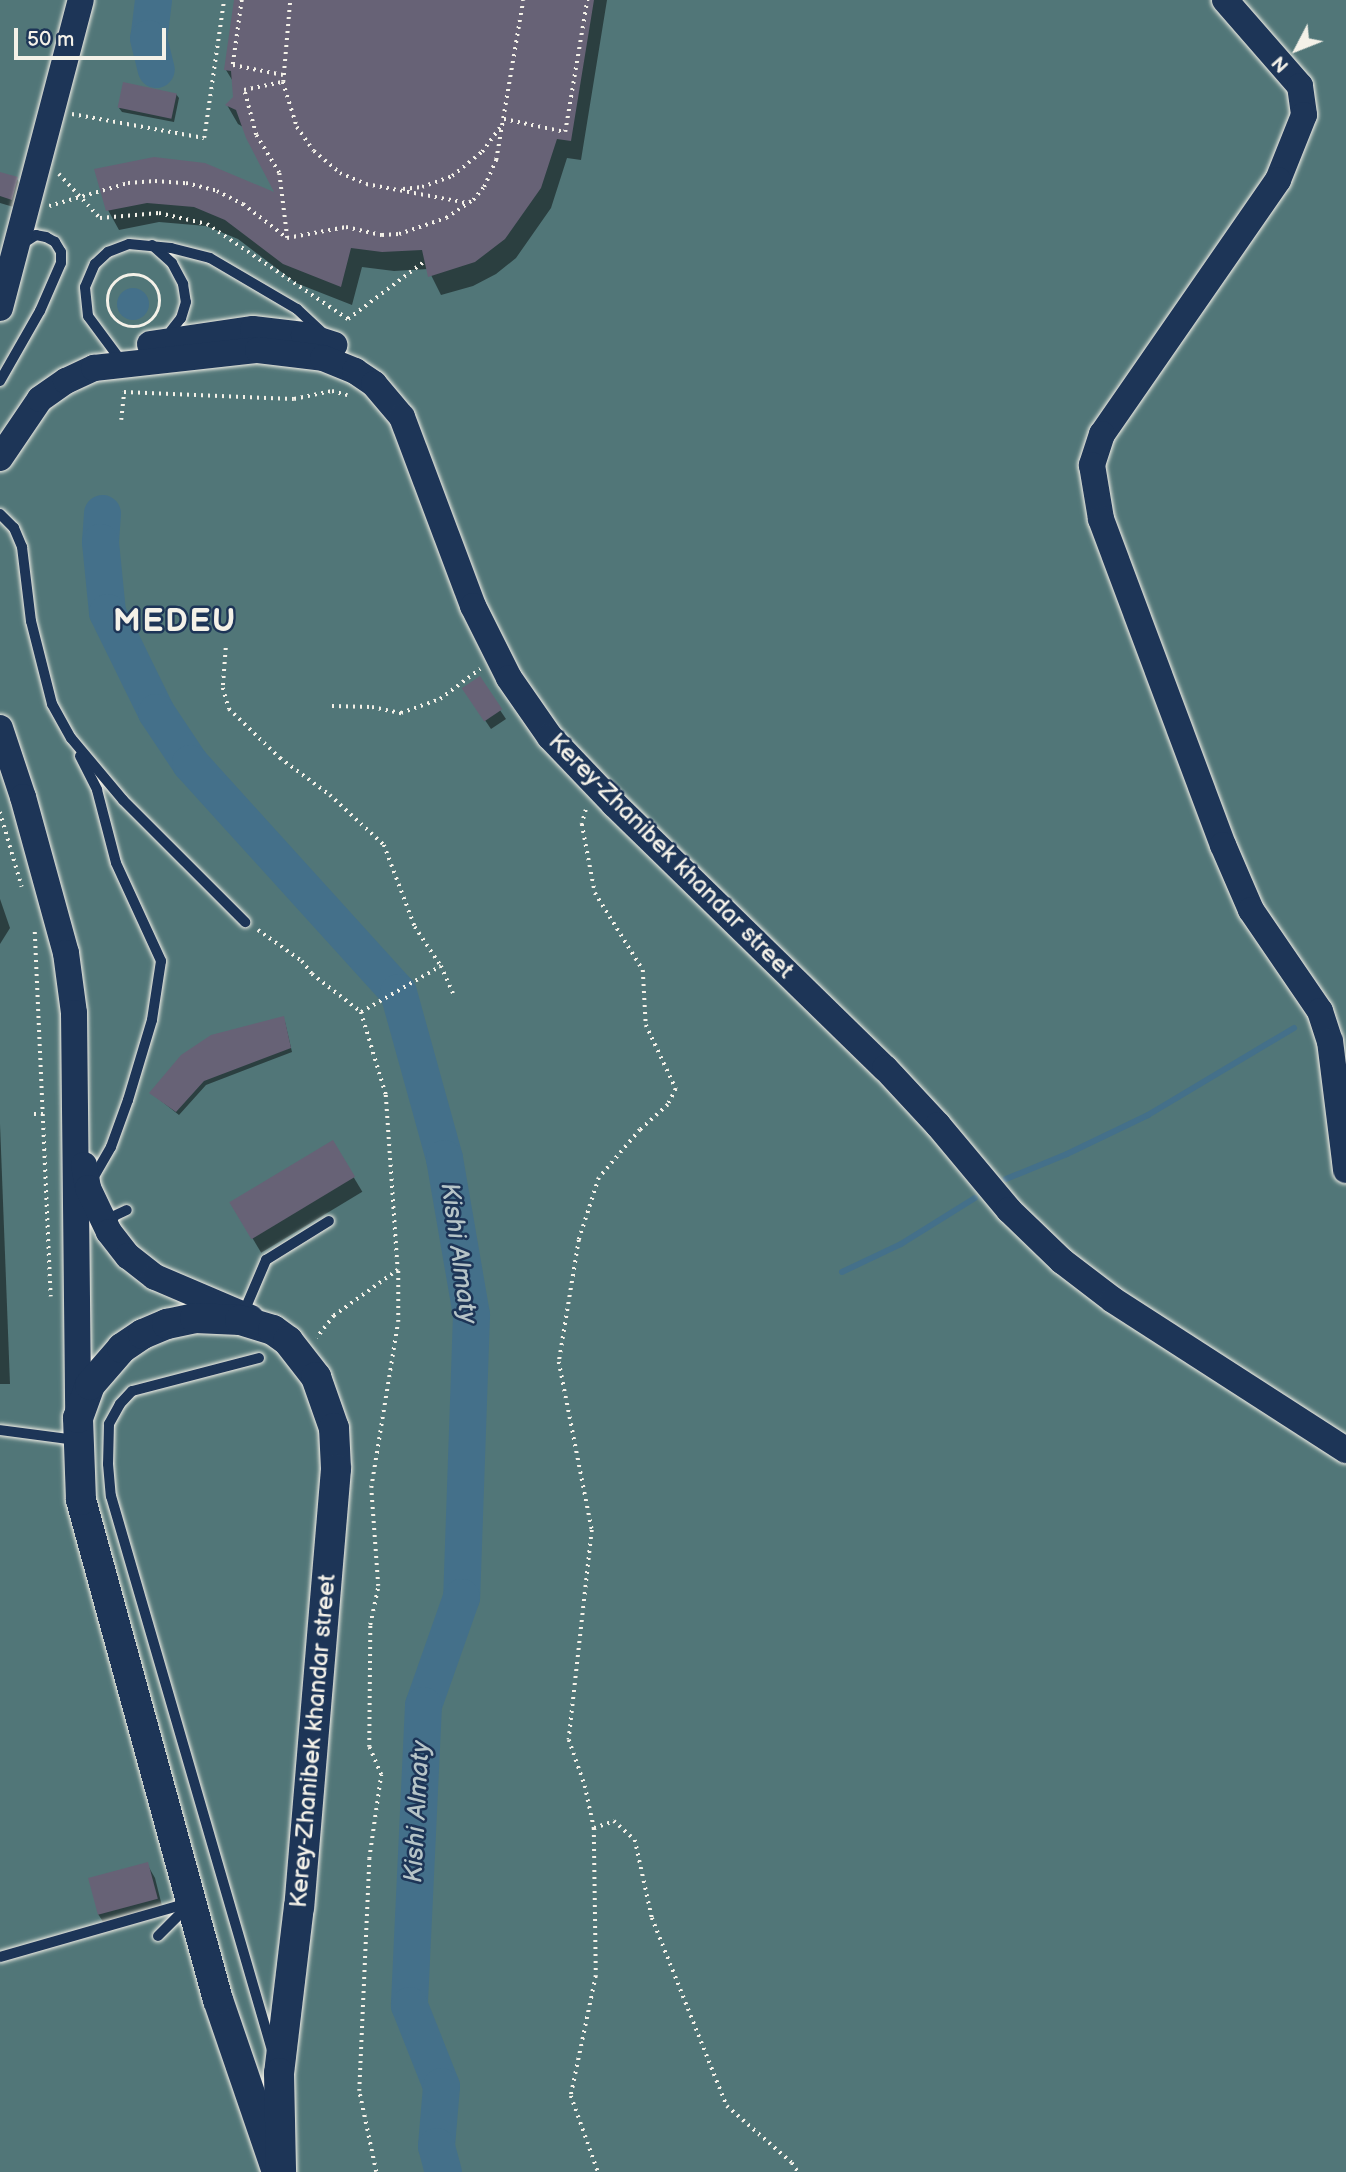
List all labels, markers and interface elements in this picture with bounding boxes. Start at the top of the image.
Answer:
scale bar [18,14,170,58]
north arrow [1262,14,1332,84]
text: 50 m [27,27,74,52]
text: N [1268,50,1294,76]
district label: MEDEU [114,603,236,641]
street label: Kerey-Zhanibek khandar street [542,727,800,985]
water label: Kіshі Almaty [433,1180,483,1326]
street label: Kerey-Zhanibek khandar street [284,1573,342,1909]
water label: Kіshі Almaty [399,1740,437,1884]

